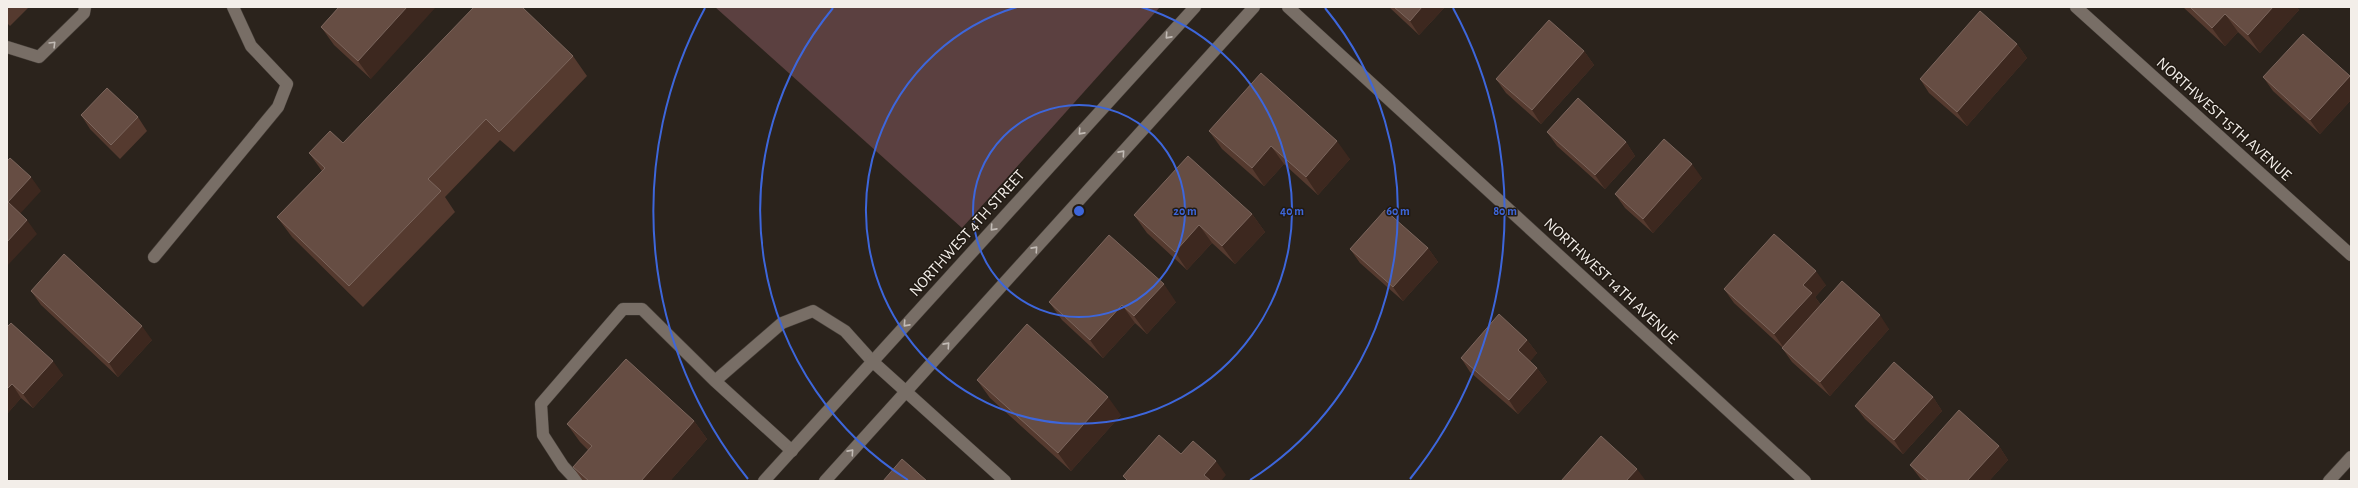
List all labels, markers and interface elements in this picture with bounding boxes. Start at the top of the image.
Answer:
one-way arrow [1166,31,1173,39]
one-way arrow [48,41,56,49]
street label: NORTHWEST 15TH AVENUE [2154,54,2295,184]
one-way arrow [1078,127,1086,135]
one-way arrow [1117,150,1124,157]
street label: NORTHWEST 4TH STREET [906,167,1028,299]
centre of rings [1072,204,1086,218]
text: 20 m [1173,205,1197,217]
text: 40 m [1280,205,1304,217]
text: 60 m [1386,205,1410,217]
text: 80 m [1493,205,1517,217]
street label: NORTHWEST 14TH AVENUE [1541,215,1681,347]
one-way arrow [991,223,998,231]
one-way arrow [1030,246,1037,254]
one-way arrow [904,320,911,327]
one-way arrow [943,342,950,350]
one-way arrow [846,449,854,457]

